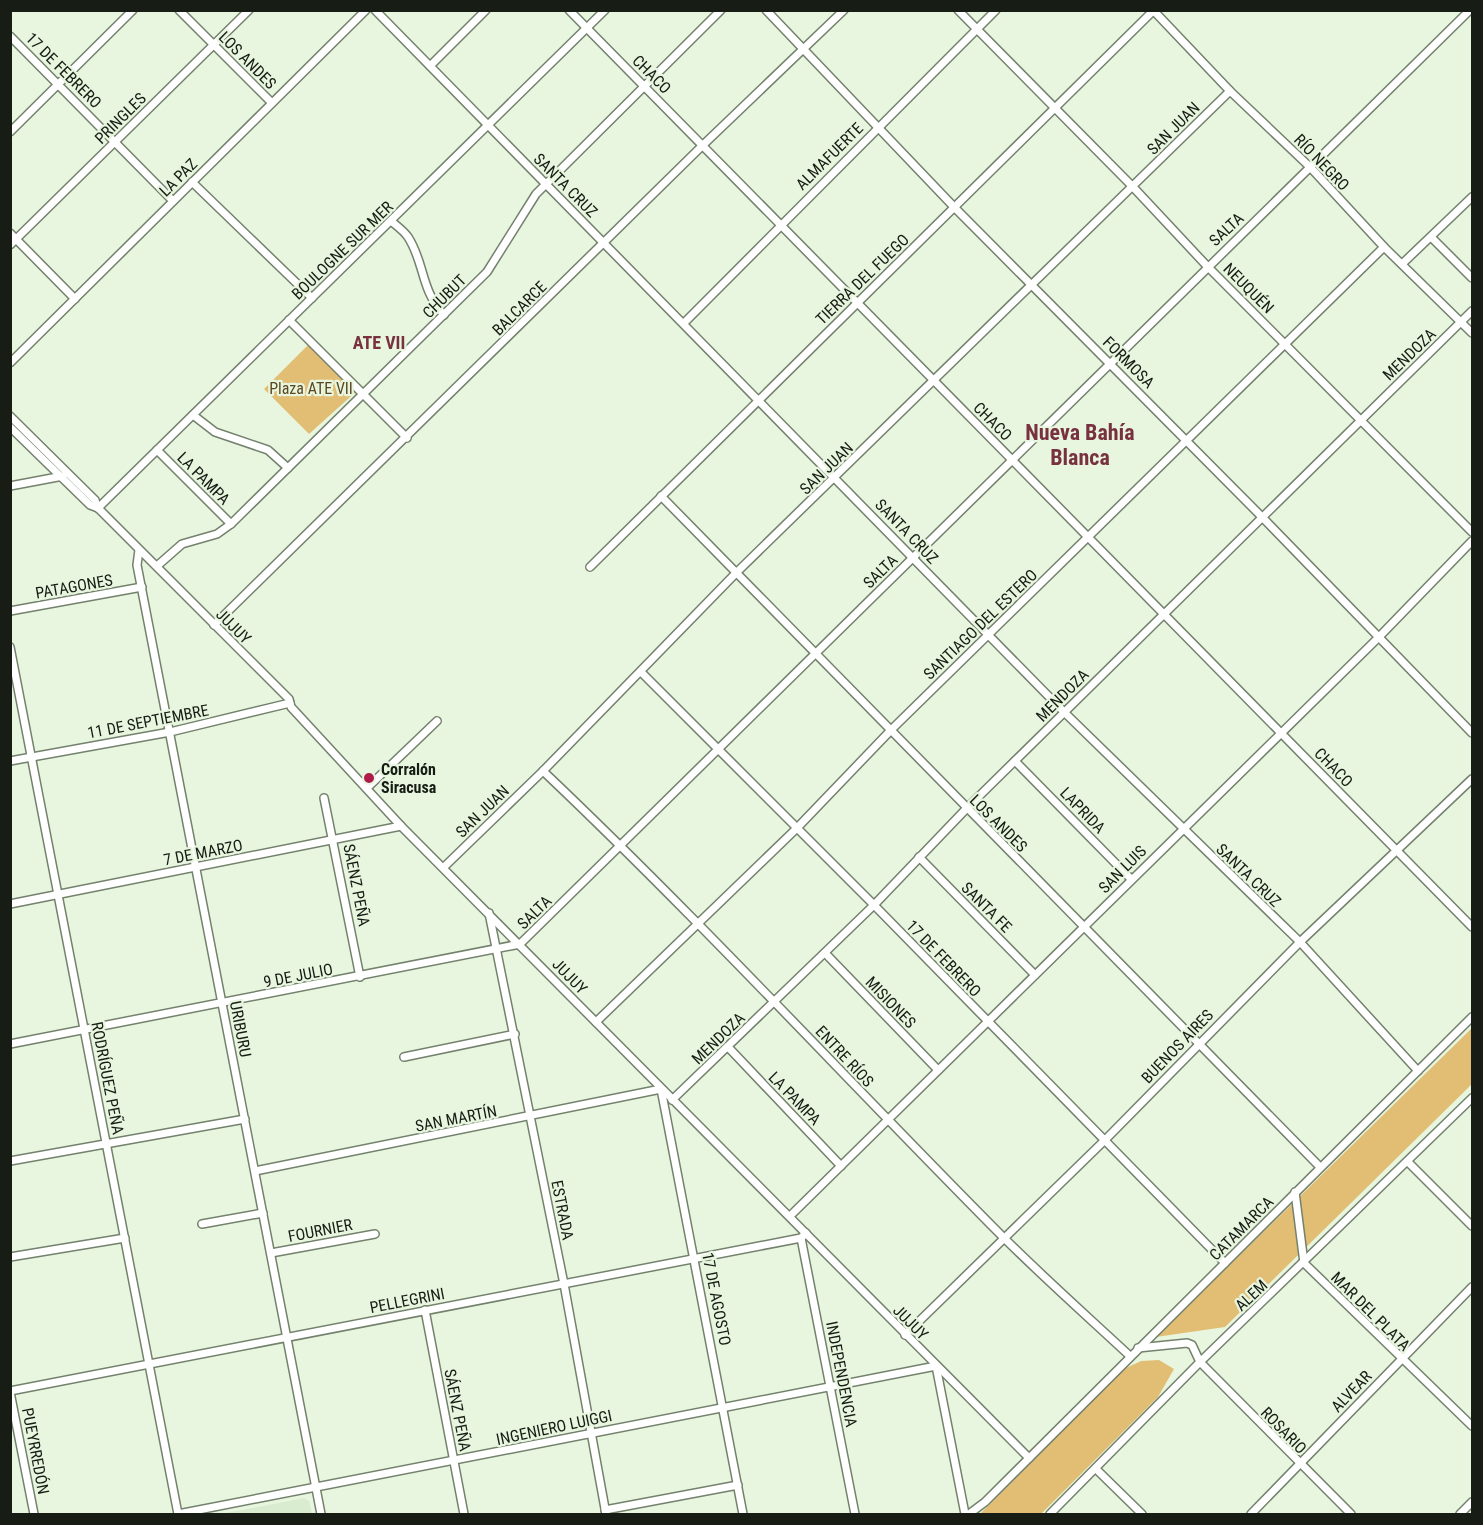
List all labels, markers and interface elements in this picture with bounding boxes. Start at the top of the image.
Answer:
street label: LOS ANDES [215,28,280,93]
street label: 17 DE FEBRERO [22,29,105,112]
street label: CHACO [628,51,675,98]
street label: PRINGLES [91,89,150,148]
street label: SAN JUAN [1143,98,1204,159]
street label: ALMAFUERTE [792,119,867,194]
street label: RÍO NEGRO [1290,130,1353,195]
street label: SANTA CRUZ [530,149,602,221]
street label: LA PAZ [155,154,201,200]
street label: BOULOGNE SUR MER [288,197,397,303]
street label: SALTA [1205,209,1247,250]
street label: TIERRA DEL FUEGO [812,230,913,329]
street label: NEUQUÉN [1220,259,1278,317]
street label: CHUBUT [419,271,470,322]
street label: BALCARCE [488,277,550,339]
street label: MENDOZA [1379,325,1440,384]
district label: ATE VII [353,332,405,353]
street label: FORMOSA [1099,333,1158,392]
park label: Plaza ATE VII [269,379,353,398]
street label: CHACO [969,398,1016,445]
district label: Nueva Bahía Blanca [1025,420,1135,470]
street label: SAN JUAN [796,438,857,498]
street label: LA PAMPA [173,448,234,509]
street label: SANTA CRUZ [871,495,942,568]
street label: SALTA [859,551,901,592]
street label: SANTIAGO DEL ESTERO [920,565,1041,683]
street label: PATAGONES [34,570,114,603]
street label: JUJUY [212,605,256,648]
street label: MENDOZA [1032,665,1092,725]
street label: 11 DE SEPTIEMBRE [86,700,210,743]
street label: CHACO [1310,744,1357,791]
place label: Corralón Siracusa [381,760,437,797]
marker: Corralón Siracusa [362,771,376,785]
street label: SAN JUAN [452,781,513,841]
street label: LAPRIDA [1056,783,1109,837]
street label: LOS ANDES [966,791,1031,856]
street label: 7 DE MARZO [162,836,244,869]
street label: SANTA CRUZ [1212,840,1285,911]
street label: SÁENZ PEÑA [339,842,375,928]
street label: SAN LUIS [1095,842,1150,897]
street label: SANTA FE [957,878,1016,937]
street label: SALTA [513,892,555,933]
street label: 17 DE FEBRERO [902,916,985,1001]
street label: JUJUY [548,955,591,998]
street label: 9 DE JULIO [262,959,334,992]
street label: MISIONES [862,973,920,1032]
street label: URIBURU [226,999,255,1059]
street label: BUENOS AIRES [1137,1006,1217,1087]
street label: MENDOZA [688,1009,749,1068]
street label: RODRÍGUEZ PEÑA [87,1020,129,1136]
street label: ENTRE RÍOS [812,1022,878,1091]
street label: LA PAMPA [765,1068,825,1129]
street label: SAN MARTÍN [414,1101,498,1136]
street label: ESTRADA [547,1179,578,1242]
street label: CATAMARCA [1205,1192,1277,1264]
street label: FOURNIER [286,1215,354,1246]
street label: 17 DE AGOSTO [698,1251,735,1347]
street label: MAR DEL PLATA [1327,1268,1414,1355]
street label: ALEM [1231,1276,1271,1315]
street label: PELLEGRINI [368,1284,446,1317]
street label: JUJUY [889,1301,933,1344]
street label: INDEPENDENCIA [822,1320,861,1429]
street label: ALVEAR [1327,1366,1376,1416]
street label: SÁENZ PEÑA [440,1367,476,1453]
street label: ROSARIO [1257,1403,1311,1458]
street label: PUEYRREDÓN [18,1406,54,1496]
street label: INGENIERO LUIGGI [494,1406,614,1449]

